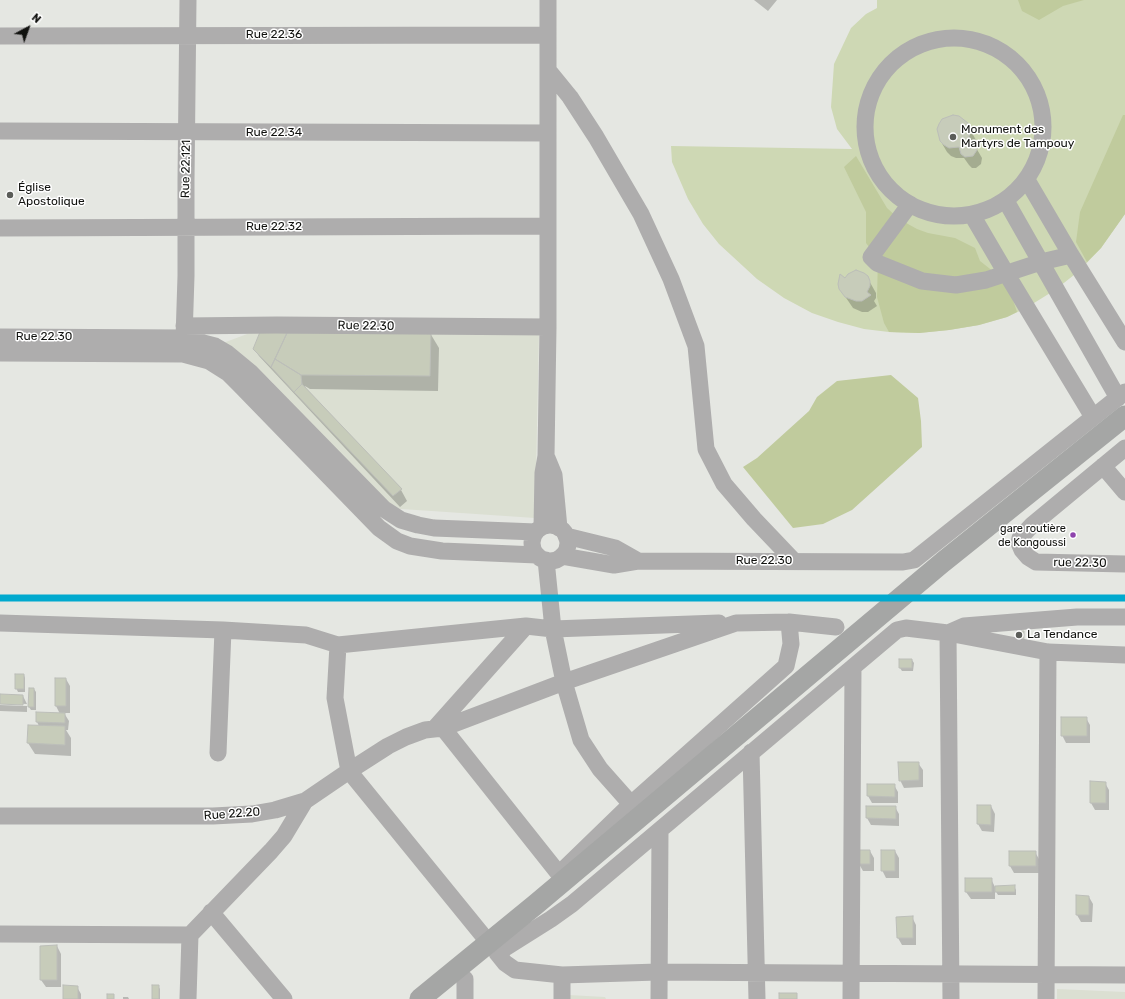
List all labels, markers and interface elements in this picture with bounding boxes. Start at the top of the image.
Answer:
north arrow [8,8,48,48]
text: N [29,11,43,26]
street label: Rue 22.36 [246,28,302,42]
place label: Monument des Martyrs de Tampouy [961,123,1074,151]
street label: Rue 22.34 [246,126,302,140]
marker: Monument des Martyrs de Tampouy [948,132,958,142]
street label: Rue 22.121 [178,140,194,198]
place label: Église Apostolique [18,181,85,209]
marker: Église Apostolique [5,190,15,200]
street label: Rue 22.32 [246,220,302,234]
street label: Rue 22.30 [338,318,394,334]
street label: Rue 22.30 [16,330,72,344]
place label: gare routière de Kongoussi [998,522,1066,548]
marker: gare routière de Kongoussi [1068,530,1078,540]
street label: Rue 22.30 [736,554,792,568]
street label: rue 22.30 [1053,555,1107,571]
place label: La Tendance [1027,628,1097,642]
marker: La Tendance [1014,630,1024,640]
street label: Rue 22.20 [203,805,261,823]

